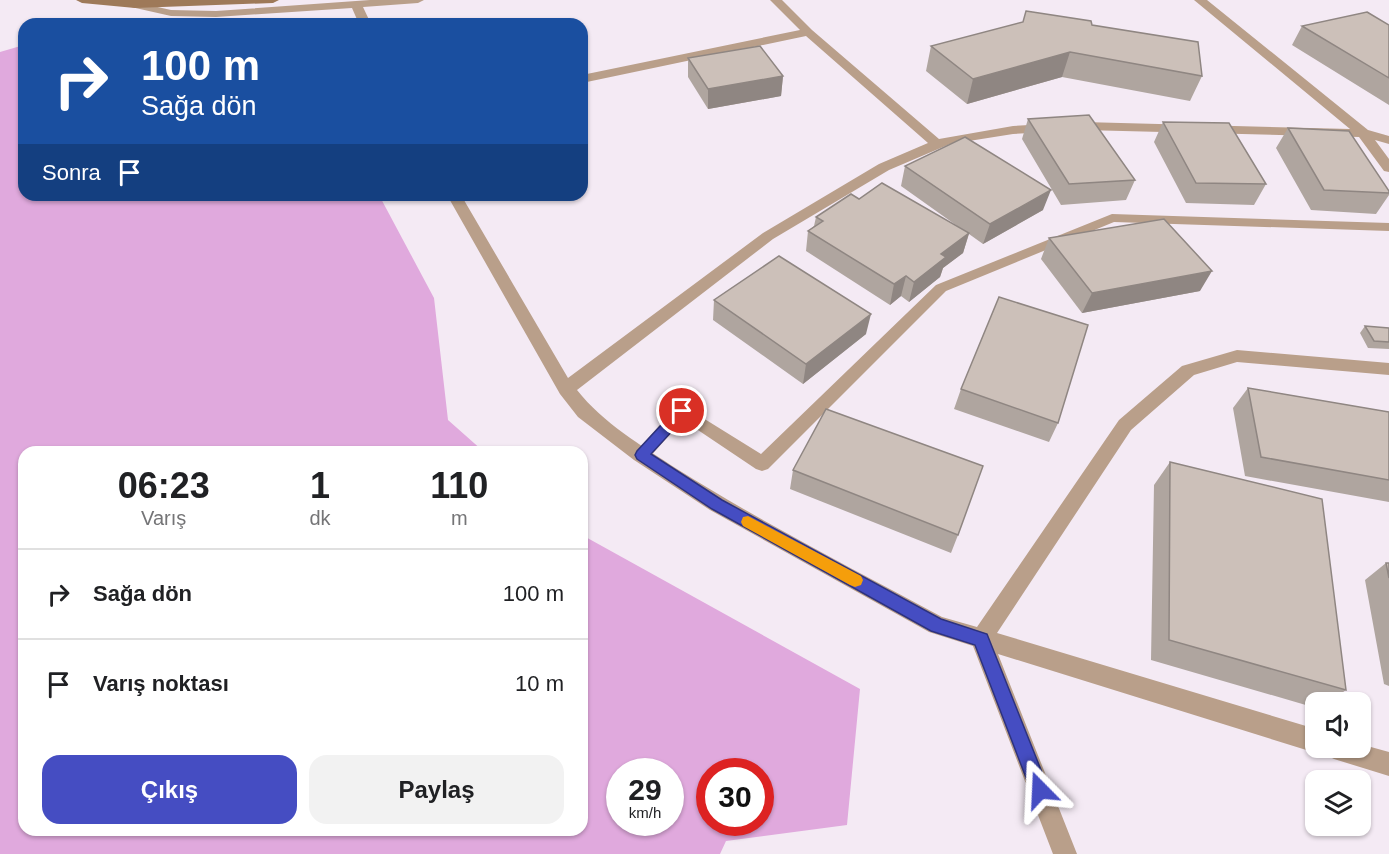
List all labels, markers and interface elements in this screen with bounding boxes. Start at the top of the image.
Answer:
icon: right [42,42,120,120]
text: 100 m [141,42,260,89]
text: Sağa dön [141,91,257,121]
icon: arrive [113,156,146,189]
text: Sonra [42,160,101,185]
pin [656,385,707,436]
icon: arrive [665,394,698,427]
text: 06:23 [118,465,210,506]
text: 1 [310,465,330,506]
text: 110 [430,465,488,506]
text: Varış [141,507,186,529]
text: dk [309,507,331,529]
text: m [451,507,468,529]
icon: right [42,578,75,611]
text: Sağa dön [93,581,192,606]
text: 100 m [503,581,564,606]
icon: arrive [42,668,75,701]
text: Varış noktası [93,671,229,696]
text: 10 m [515,671,564,696]
map controls [1305,692,1371,836]
button: sound [1305,692,1371,758]
button: Çıkış [42,755,297,824]
button: Paylaş [309,755,564,824]
speed limit sign: 30 [696,758,774,836]
position arrow [1008,758,1072,822]
button: layers [1305,770,1371,836]
text: 29 [628,773,662,806]
text: km/h [629,804,661,821]

